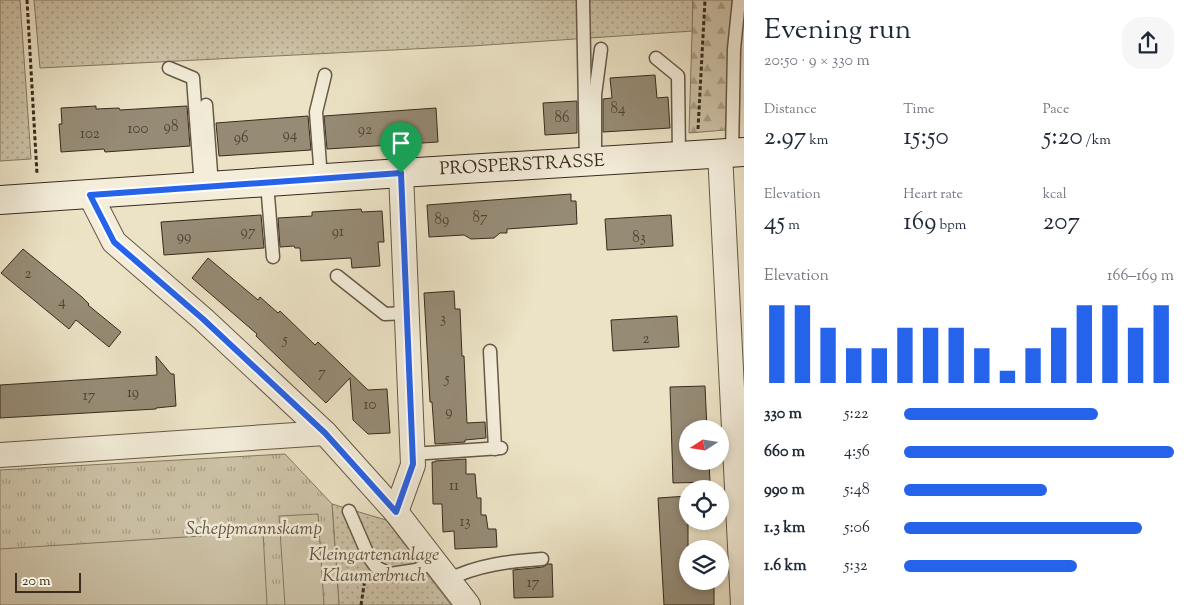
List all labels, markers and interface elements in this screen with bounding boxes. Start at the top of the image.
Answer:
text: Evening run [764,11,911,51]
button: share [1122,17,1174,69]
text: 20:50 · 9 × 330 m [764,50,870,73]
house number: 84 [611,99,626,120]
text: Distance [764,100,817,120]
text: Time [903,100,934,120]
text: Pace [1043,100,1069,120]
house number: 86 [555,108,569,129]
house number: 98 [164,117,178,138]
house number: 100 [128,119,148,140]
house number: 92 [358,120,372,141]
text: 2.97 [764,120,806,156]
text: 15:50 [903,120,949,156]
text: 5:20 [1043,120,1083,156]
pin [380,122,422,173]
house number: 102 [80,124,100,145]
house number: 94 [283,125,298,146]
house number: 96 [234,128,248,149]
icon: arrive [387,129,415,157]
text: km [806,131,828,151]
text: /km [1083,131,1111,151]
street label: PROSPERSTRASSE [439,149,605,183]
text: Elevation [764,185,821,205]
text: Heart rate [903,185,963,205]
text: kcal [1043,185,1067,205]
text: 45 [764,205,785,241]
text: 169 [903,205,936,241]
text: 207 [1043,205,1080,241]
house number: 87 [472,208,488,229]
house number: 89 [435,210,449,231]
text: m [785,216,800,236]
text: bpm [936,216,966,236]
house number: 97 [241,222,256,243]
house number: 91 [332,222,344,243]
house number: 99 [177,227,191,248]
house number: 83 [632,228,646,249]
house number: 2 [24,264,32,285]
text: Elevation [764,265,829,288]
text: 166–169 m [1107,265,1174,288]
house number: 4 [58,292,66,313]
house number: 3 [440,309,446,330]
house number: 2 [642,329,650,350]
house number: 5 [281,330,288,351]
house number: 7 [318,363,326,384]
house number: 5 [443,369,450,390]
house number: 19 [127,383,139,404]
house number: 17 [83,386,96,407]
house number: 10 [364,395,377,416]
house number: 9 [445,402,453,423]
text: 330 m [764,403,802,426]
text: 5:22 [844,403,869,426]
north arrow [679,420,729,470]
map controls [679,420,729,590]
text: 660 m [764,441,805,464]
text: 4:56 [844,441,870,464]
house number: 11 [449,476,459,497]
text: 990 m [764,479,805,502]
text: 5:48 [844,479,870,502]
button: locate [679,480,729,530]
house number: 13 [459,512,471,533]
park label: Scheppmannskamp [186,517,322,543]
text: 1.3 km [764,517,805,540]
text: 5:06 [844,517,870,540]
button: layers [679,540,729,590]
park label: Kleingartenanlage Klaumerbruch [309,543,439,590]
text: 1.6 km [764,555,806,578]
text: 5:32 [844,555,868,578]
scale bar [15,570,81,593]
text: 20 m [22,572,51,592]
house number: 17 [527,573,540,594]

